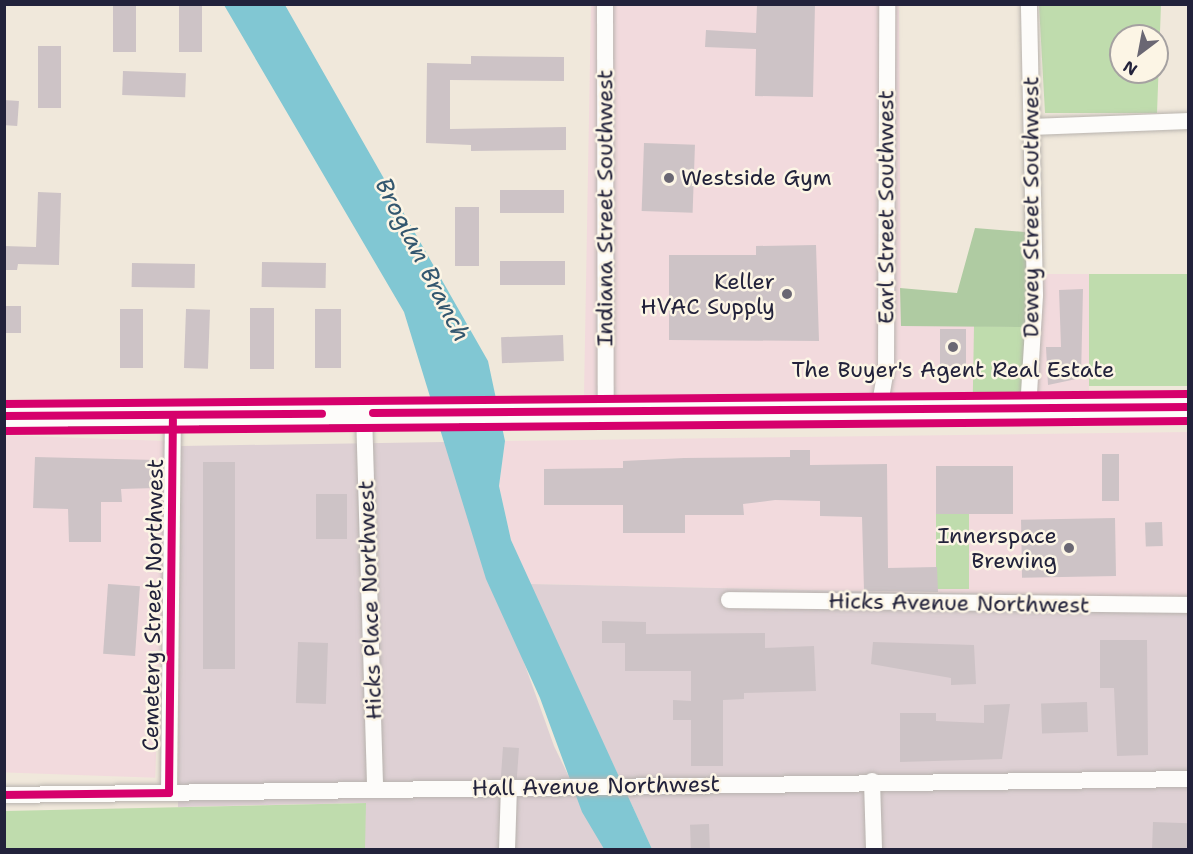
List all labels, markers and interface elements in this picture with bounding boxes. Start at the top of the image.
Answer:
north arrow [1109,24,1169,84]
text: N [1119,56,1141,80]
street label: Indiana Street Southwest [592,70,618,346]
street label: Dewey Street Southwest [1018,76,1044,338]
street label: Earl Street Southwest [873,90,899,324]
place label: Westside Gym [681,165,832,191]
marker: Westside Gym [662,171,676,185]
water label: Broglan Branch [368,173,476,347]
place label: Keller HVAC Supply [641,268,775,320]
marker: Keller HVAC Supply [780,287,794,301]
marker: The Buyer's Agent Real Estate [946,340,960,354]
place label: The Buyer's Agent Real Estate [791,357,1115,383]
street label: Cemetery Street Northwest [137,459,169,751]
street label: Hicks Place Northwest [353,480,387,720]
place label: Innerspace Brewing [937,522,1057,574]
marker: Innerspace Brewing [1062,541,1076,555]
street label: Hicks Avenue Northwest [828,588,1090,618]
street label: Hall Avenue Northwest [472,771,720,801]

